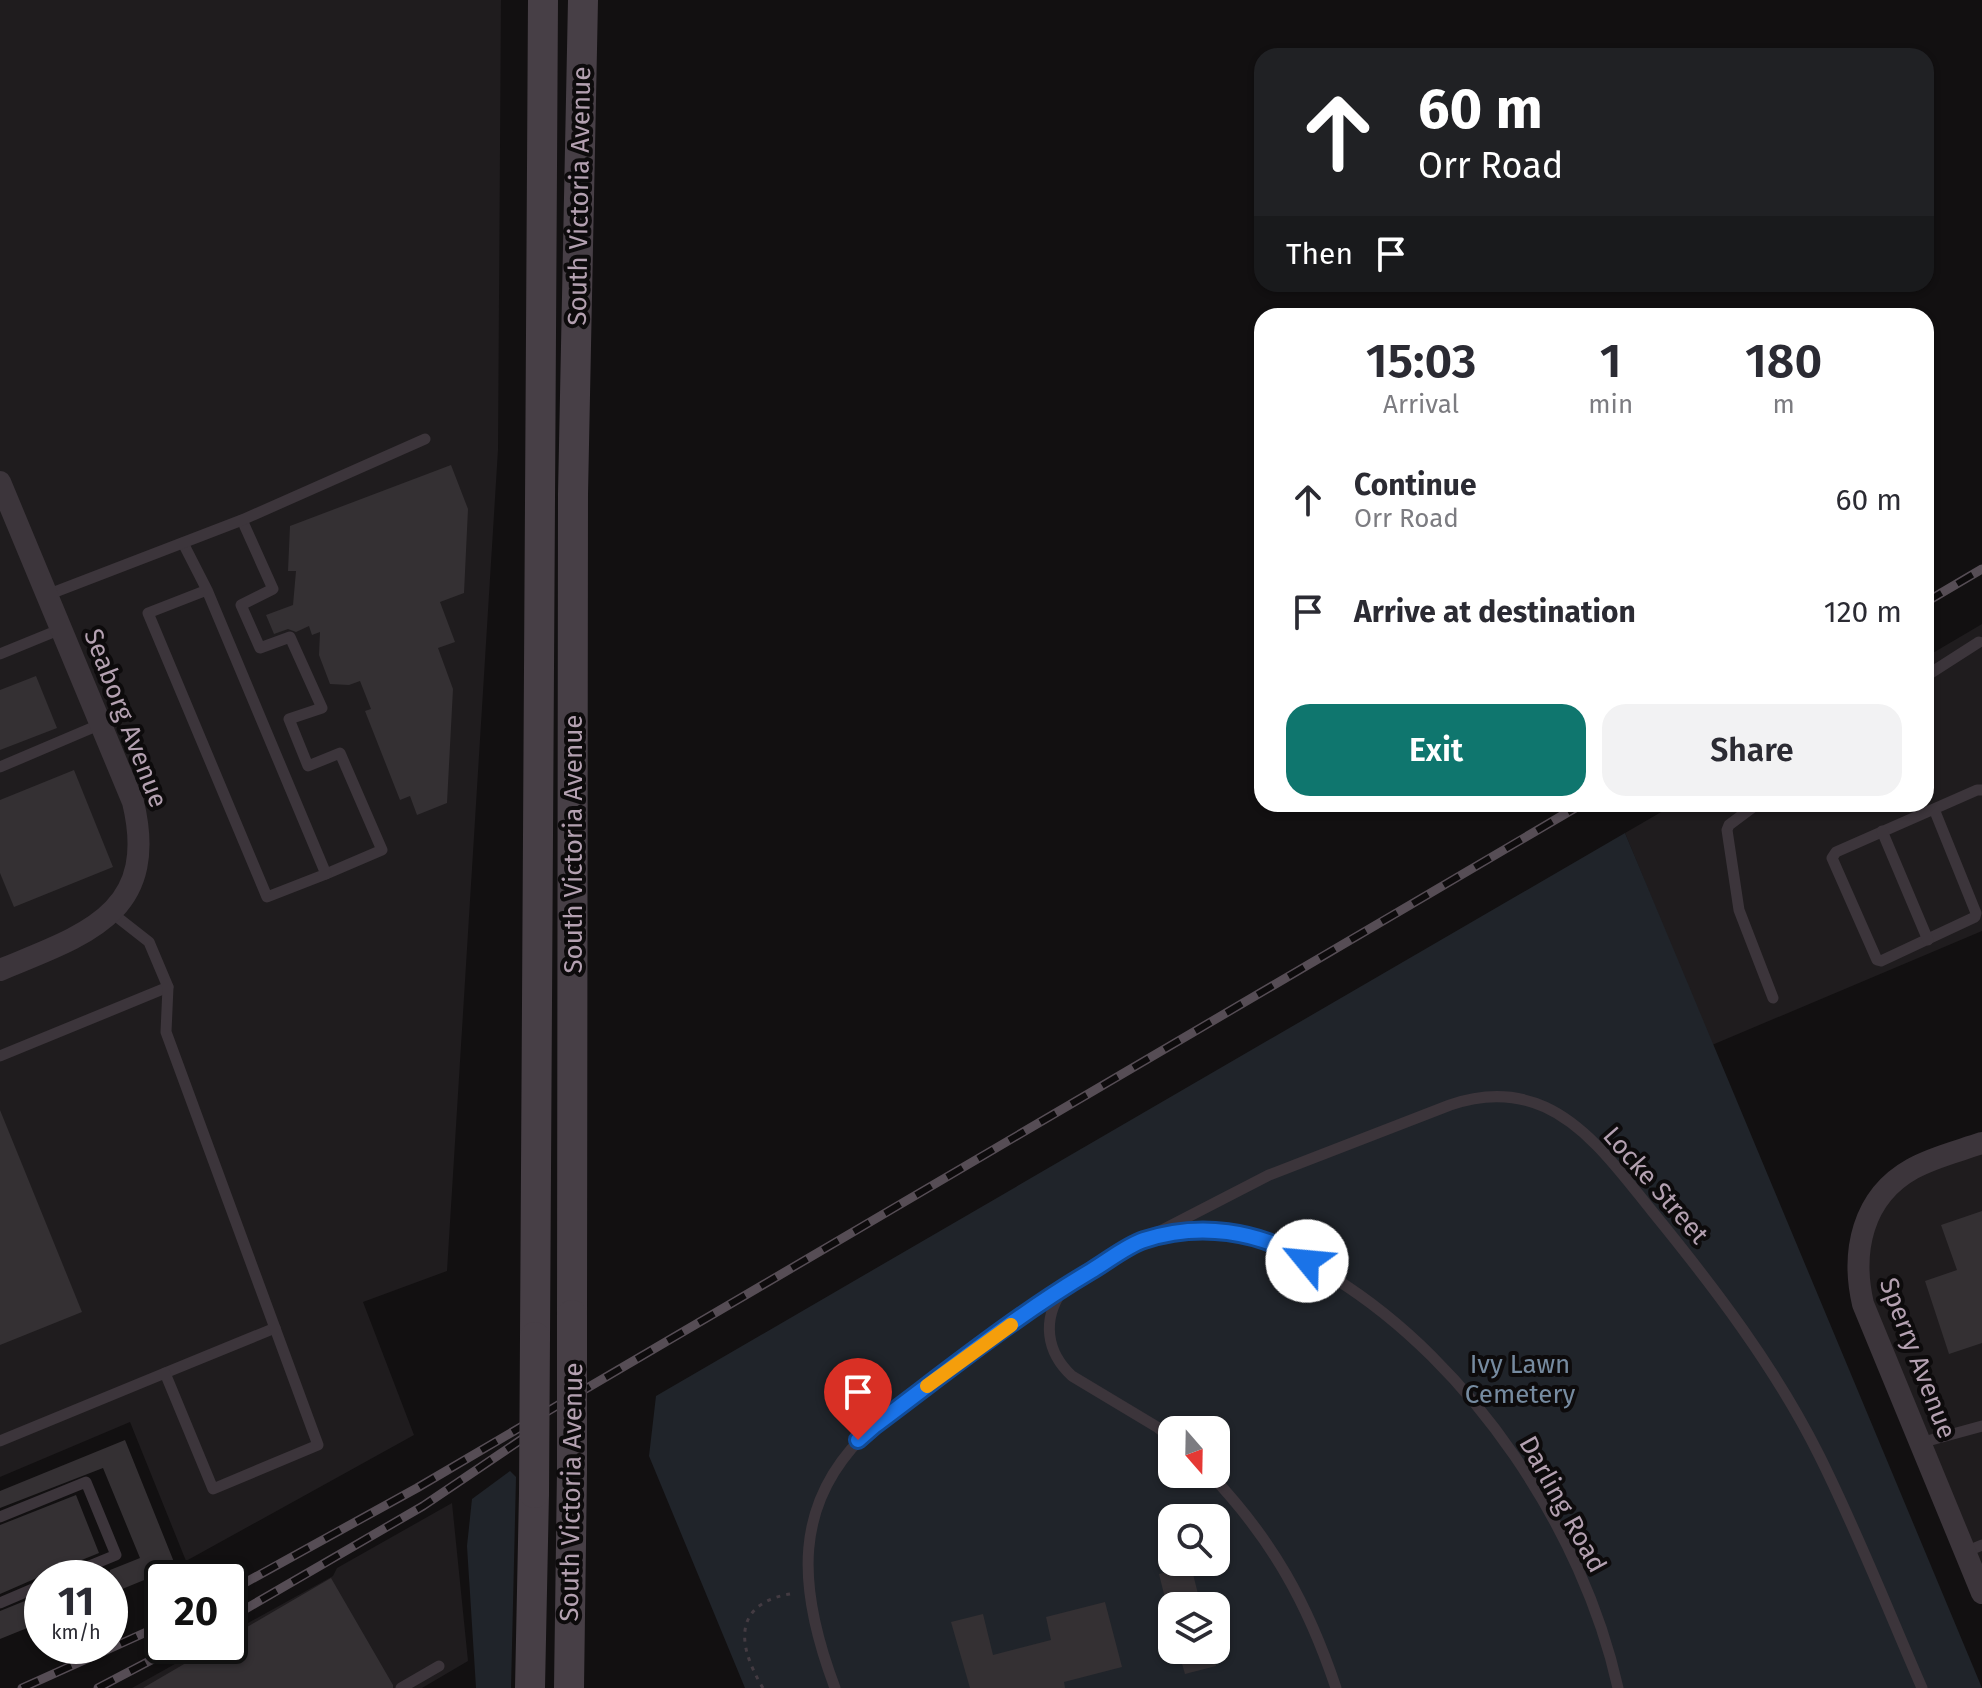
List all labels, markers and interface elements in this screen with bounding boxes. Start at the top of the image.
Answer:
street label: South Victoria Avenue [562,66,597,326]
text: 60 m [1418,76,1543,143]
icon: ahead [1286,80,1390,184]
text: Orr Road [1418,144,1563,188]
icon: arrive [1369,232,1413,276]
text: Then [1286,236,1353,272]
text: 15:03 [1366,332,1477,390]
text: 1 [1600,332,1622,390]
text: 180 [1745,332,1822,390]
text: Arrival [1383,389,1459,420]
text: min [1588,389,1633,420]
text: m [1772,389,1795,420]
text: Continue [1354,467,1477,503]
icon: ahead [1286,478,1330,522]
text: 60 m [1836,482,1902,518]
text: Orr Road [1354,503,1459,534]
icon: arrive [1286,590,1330,634]
text: Arrive at destination [1354,594,1636,630]
text: 120 m [1824,594,1902,630]
street label: Seaborg Avenue [77,624,174,812]
button: Exit [1286,704,1586,796]
button: Share [1602,704,1902,796]
street label: South Victoria Avenue [558,714,589,974]
street label: Locke Street [1596,1121,1715,1251]
position arrow [1265,1219,1349,1303]
street label: Sperry Avenue [1873,1273,1962,1443]
park label: Ivy Lawn Cemetery [1465,1349,1576,1410]
pin [824,1358,892,1440]
street label: South Victoria Avenue [554,1362,589,1622]
icon: arrive [836,1370,880,1414]
north arrow [1158,1416,1230,1488]
map controls [1158,1416,1230,1664]
street label: Darling Road [1512,1431,1613,1578]
button: search [1158,1504,1230,1576]
speed limit sign: 20 [144,1560,248,1664]
text: 11 [58,1578,94,1626]
button: layers [1158,1592,1230,1664]
text: km/h [51,1620,101,1644]

